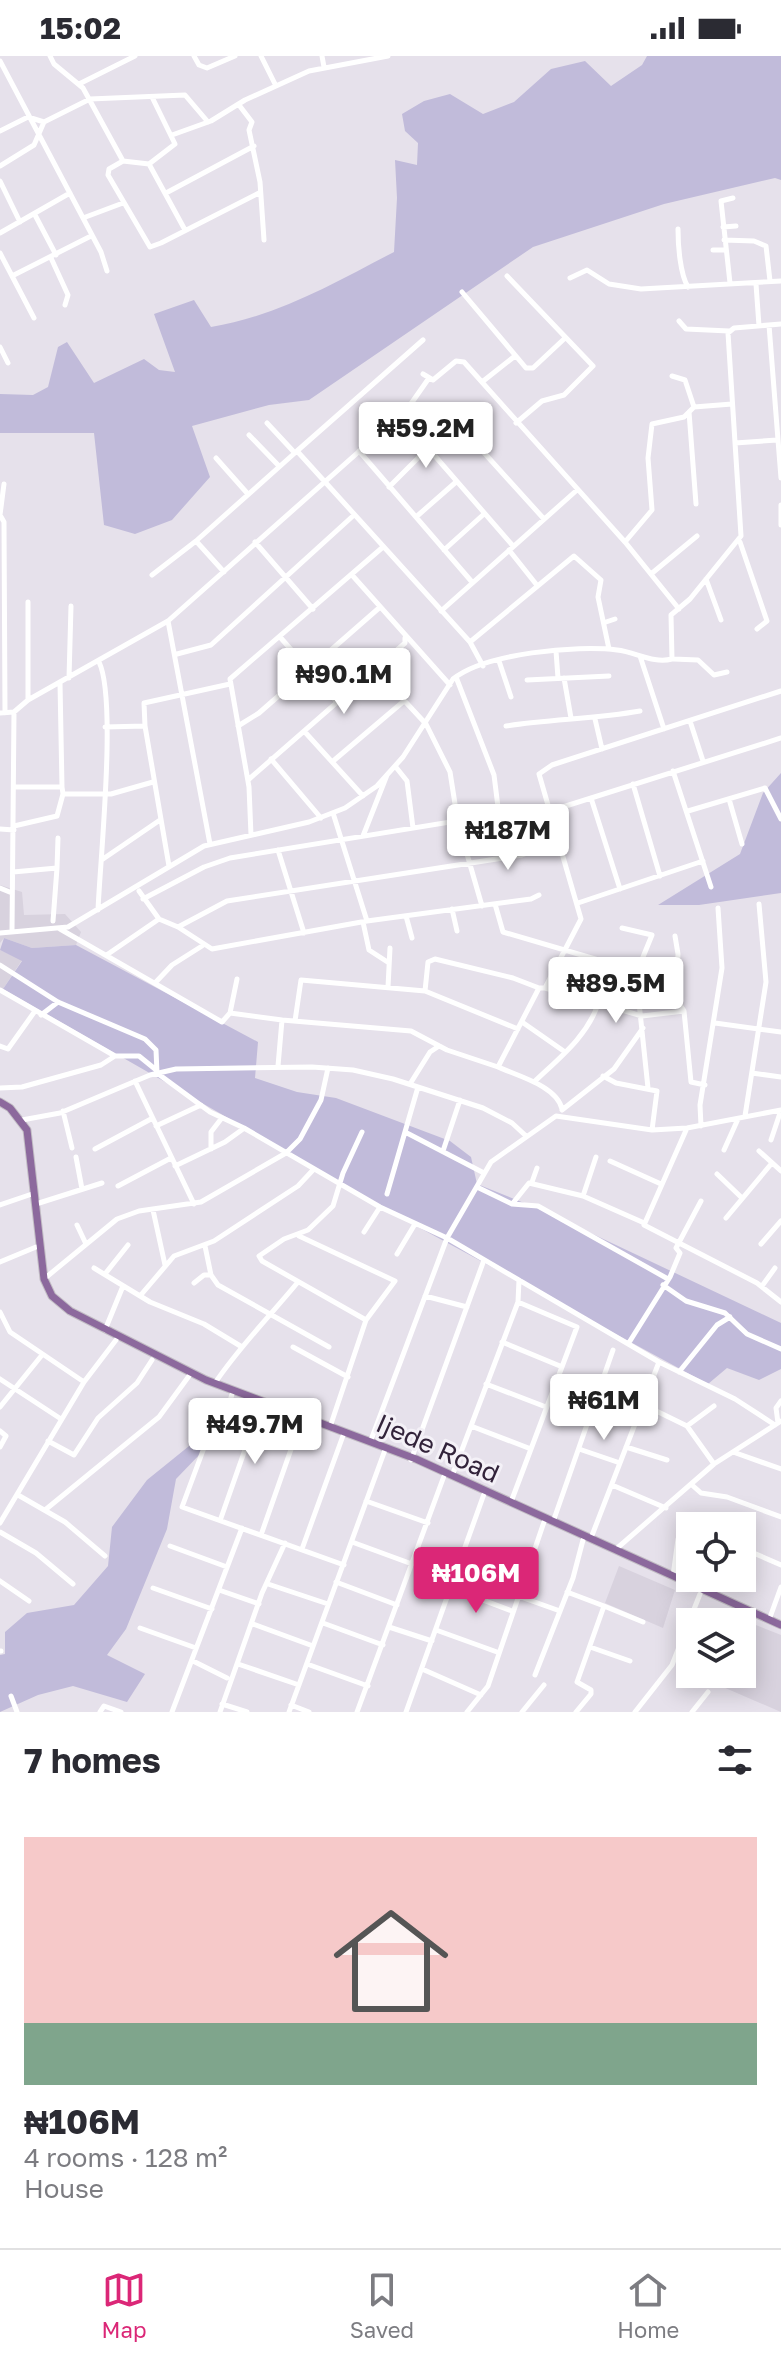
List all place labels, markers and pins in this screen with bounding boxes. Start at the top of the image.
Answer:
pin: ₦59.2M [361,402,491,470]
pin: ₦90.1M [279,648,409,716]
pin: ₦187M [452,804,564,872]
pin: ₦89.5M [551,957,681,1025]
pin: ₦61M [557,1374,651,1442]
pin: ₦49.7M [190,1398,320,1466]
pin: ₦106M [420,1547,532,1615]

